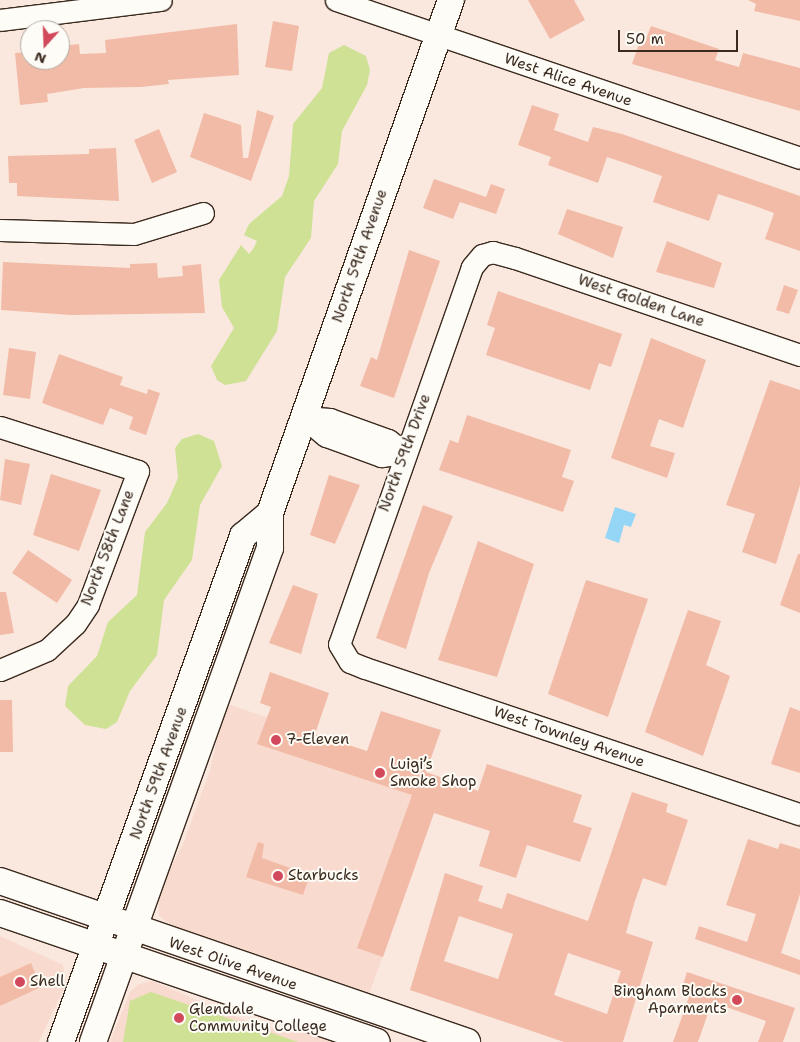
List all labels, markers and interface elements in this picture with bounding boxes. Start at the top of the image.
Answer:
north arrow [20,20,70,70]
scale bar [620,20,740,52]
text: 50 m [626,29,664,49]
text: N [32,48,49,69]
street label: West Alice Avenue [502,50,634,110]
street label: North 59th Avenue [329,187,391,325]
street label: West Golden Lane [575,271,707,331]
street label: North 59th Drive [375,392,435,514]
street label: North 58th Lane [78,488,138,608]
street label: West Townley Avenue [491,703,647,771]
street label: North 59th Avenue [127,704,191,842]
place label: 7-Eleven [286,731,349,749]
marker: 7-Eleven [270,734,282,746]
place label: Luigi’s Smoke Shop [390,755,477,790]
marker: Luigi’s Smoke Shop [374,767,386,779]
place label: Starbucks [288,867,359,885]
marker: Starbucks [272,870,284,882]
street label: West Olive Avenue [166,934,300,994]
place label: Shell [30,973,65,991]
marker: Shell [14,976,26,988]
place label: Bingham Blocks Aparments [614,982,727,1017]
marker: Bingham Blocks Aparments [731,994,743,1006]
place label: Glendale Community College [189,1000,327,1035]
marker: Glendale Community College [173,1012,185,1024]

